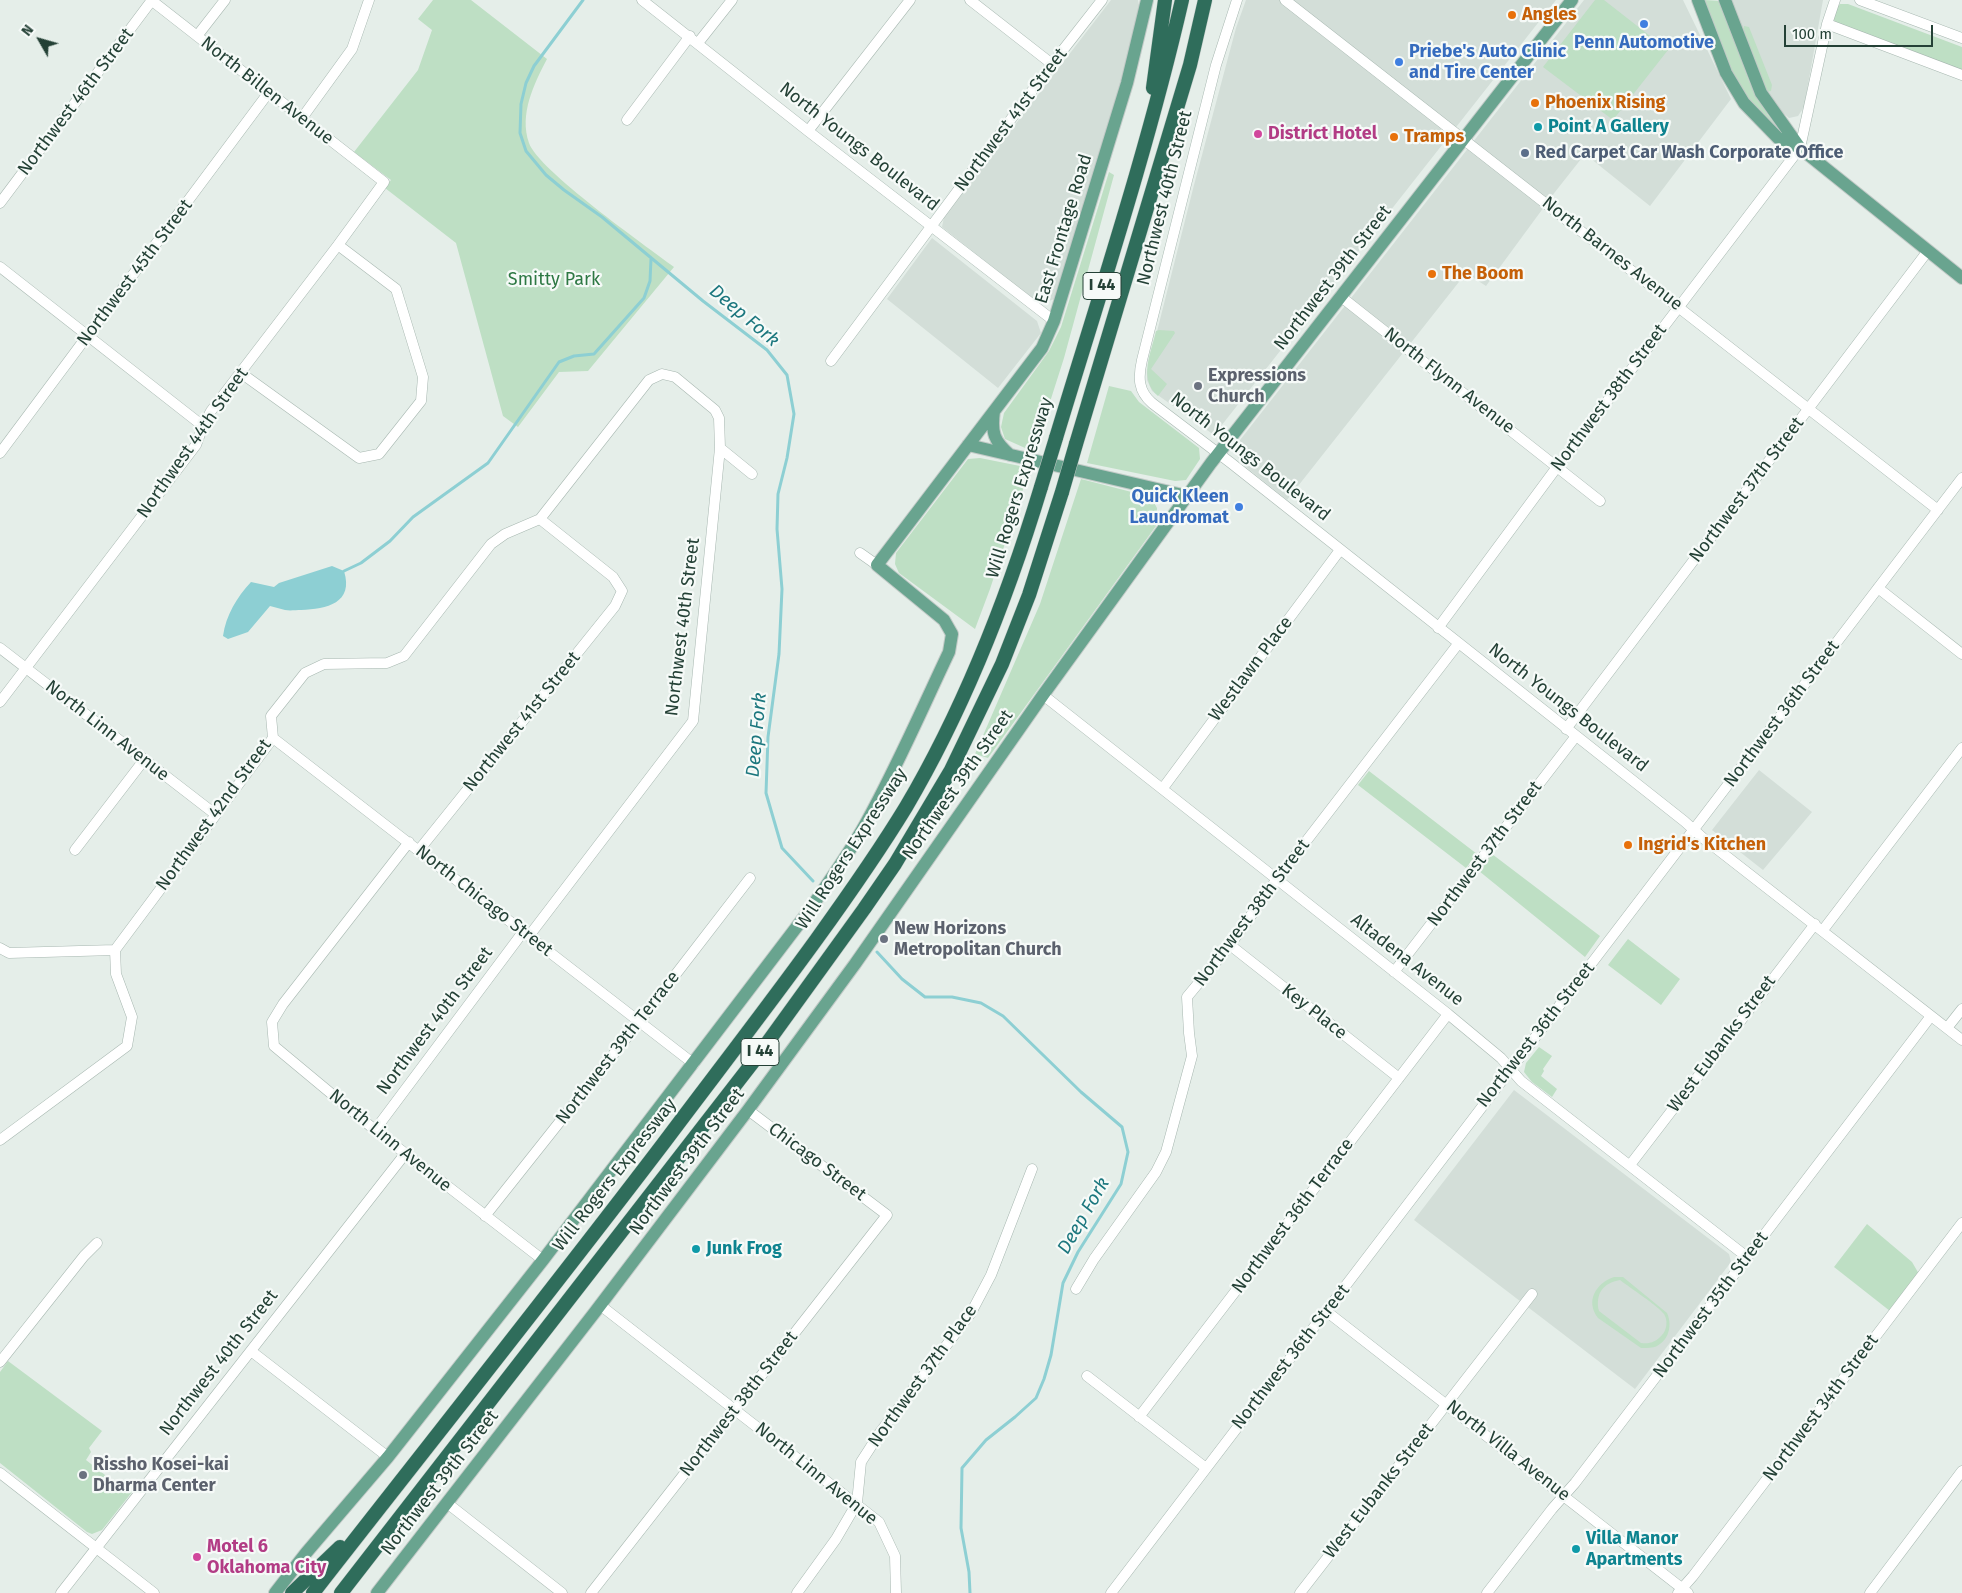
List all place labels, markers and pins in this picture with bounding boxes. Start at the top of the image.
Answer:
place label: Angles [1522,4,1577,26]
marker: Angles [1506,9,1518,21]
marker: Penn Automotive [1638,18,1650,30]
place label: Penn Automotive [1574,32,1714,54]
place label: Priebe's Auto Clinic and Tire Center [1409,41,1566,84]
marker: Priebe's Auto Clinic and Tire Center [1393,56,1405,68]
place label: Phoenix Rising [1545,92,1665,114]
marker: Phoenix Rising [1529,97,1541,109]
place label: Point A Gallery [1548,116,1669,138]
marker: Point A Gallery [1532,121,1544,133]
place label: District Hotel [1268,123,1377,145]
place label: Tramps [1404,126,1464,148]
marker: District Hotel [1252,128,1264,140]
marker: Tramps [1388,131,1400,143]
place label: Red Carpet Car Wash Corporate Office [1535,142,1843,164]
marker: Red Carpet Car Wash Corporate Office [1519,147,1531,159]
place label: The Boom [1442,263,1524,285]
marker: The Boom [1426,268,1438,280]
place label: Expressions Church [1208,365,1306,408]
marker: Expressions Church [1192,380,1204,392]
place label: Quick Kleen Laundromat [1129,486,1229,528]
marker: Quick Kleen Laundromat [1233,501,1245,513]
place label: Ingrid's Kitchen [1638,834,1766,856]
marker: Ingrid's Kitchen [1622,839,1634,851]
place label: New Horizons Metropolitan Church [894,918,1062,961]
marker: New Horizons Metropolitan Church [878,933,890,945]
place label: Junk Frog [706,1238,782,1260]
marker: Junk Frog [690,1243,702,1255]
place label: Rissho Kosei-kai Dharma Center [93,1454,229,1496]
marker: Rissho Kosei-kai Dharma Center [77,1469,89,1481]
place label: Villa Manor Apartments [1586,1528,1682,1570]
place label: Motel 6 Oklahoma City [207,1536,326,1578]
marker: Villa Manor Apartments [1570,1543,1582,1555]
marker: Motel 6 Oklahoma City [191,1551,203,1563]

